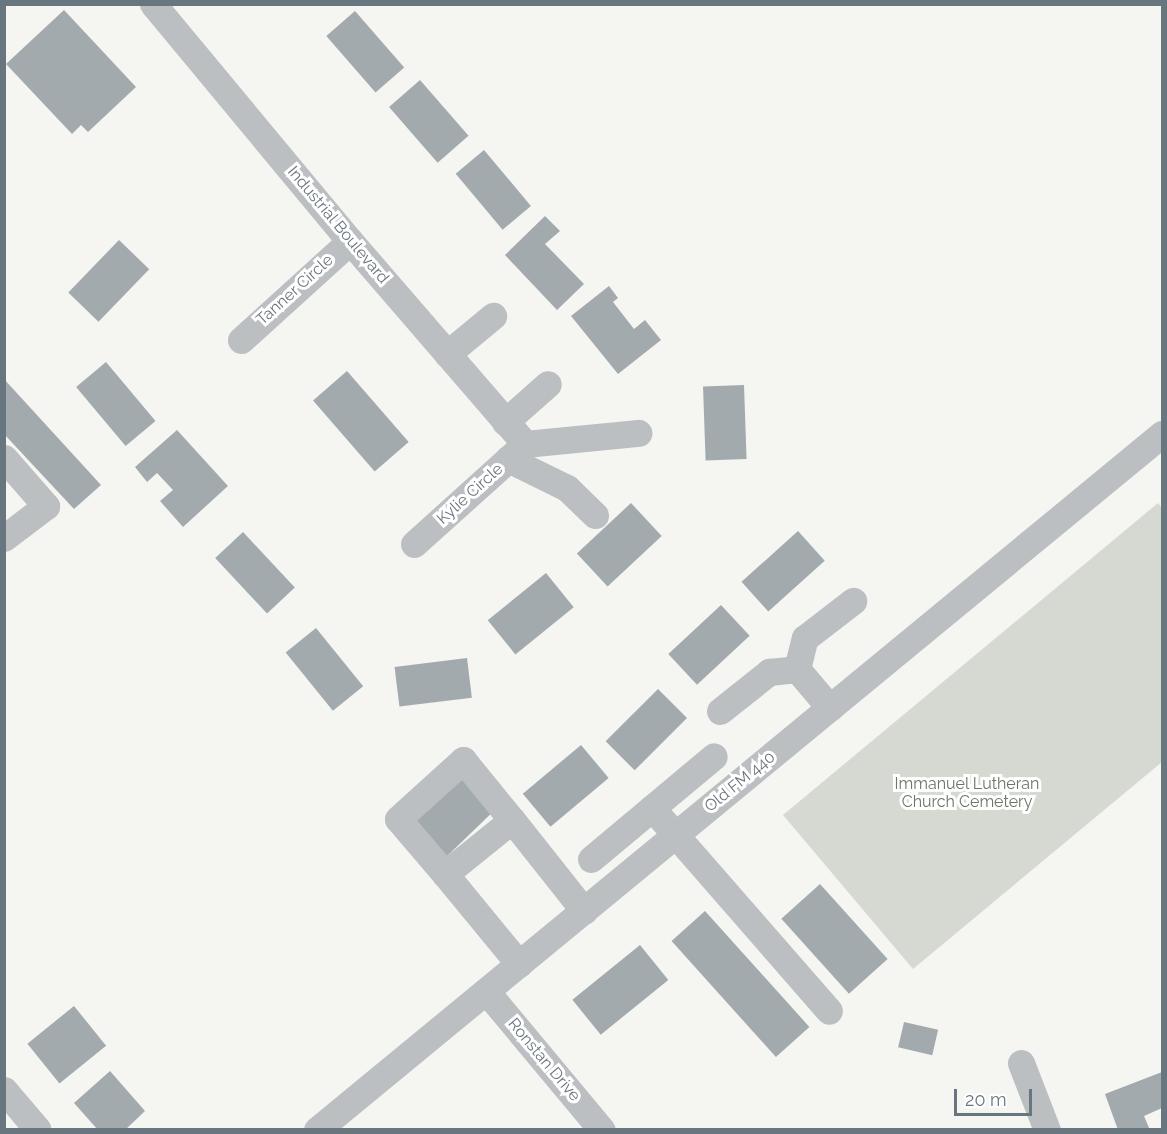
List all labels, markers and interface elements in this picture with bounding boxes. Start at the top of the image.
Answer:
street label: Industrial Boulevard [283,162,393,288]
street label: Tanner Circle [253,250,337,330]
street label: Kylie Circle [433,459,507,529]
street label: Old FM 440 [701,748,779,816]
park label: Immanuel Lutheran Church Cemetery [894,774,1040,812]
street label: Ronstan Drive [504,1015,584,1105]
scale bar [957,1077,1035,1115]
text: 20 m [965,1089,1007,1110]

